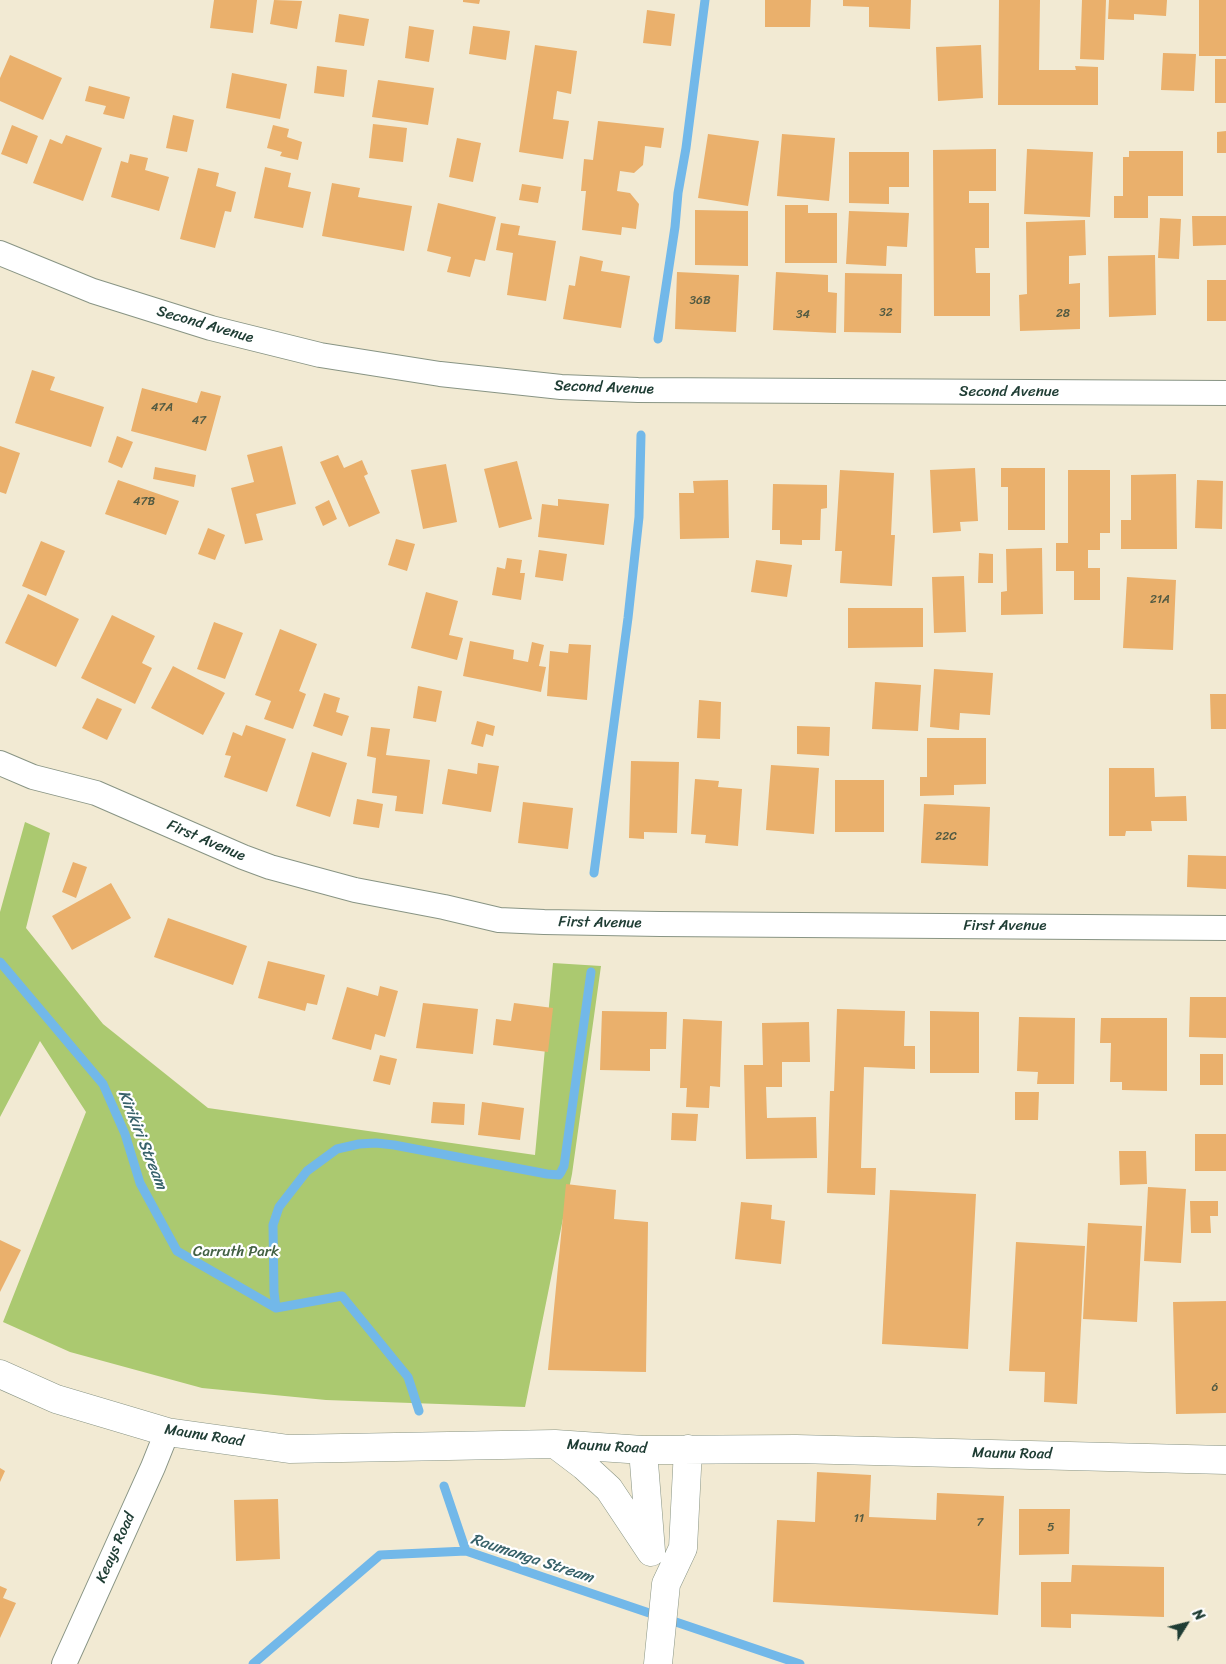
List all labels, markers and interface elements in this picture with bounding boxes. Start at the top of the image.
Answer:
house number: 36B [690,294,710,308]
street label: Second Avenue [154,303,256,347]
house number: 32 [879,306,893,320]
house number: 28 [1056,307,1070,321]
house number: 34 [796,308,810,322]
street label: Second Avenue [554,377,654,399]
street label: Second Avenue [959,383,1059,401]
house number: 47A [151,401,173,415]
house number: 47 [192,414,206,428]
house number: 47B [133,495,155,509]
house number: 21A [1150,593,1170,607]
street label: First Avenue [164,816,248,866]
house number: 22C [935,830,957,844]
street label: First Avenue [558,913,642,933]
street label: First Avenue [963,917,1047,935]
water label: Kirikiri Stream [113,1088,171,1192]
park label: Carruth Park [193,1243,279,1261]
house number: 6 [1212,1381,1218,1395]
street label: Maunu Road [163,1421,245,1451]
street label: Maunu Road [567,1436,647,1458]
street label: Maunu Road [972,1444,1052,1464]
street label: Keays Road [93,1510,139,1586]
house number: 11 [854,1512,864,1526]
house number: 7 [977,1516,983,1530]
house number: 5 [1047,1521,1055,1535]
water label: Raumanga Stream [468,1530,596,1588]
north arrow [1161,1599,1211,1649]
text: N [1186,1604,1211,1626]

